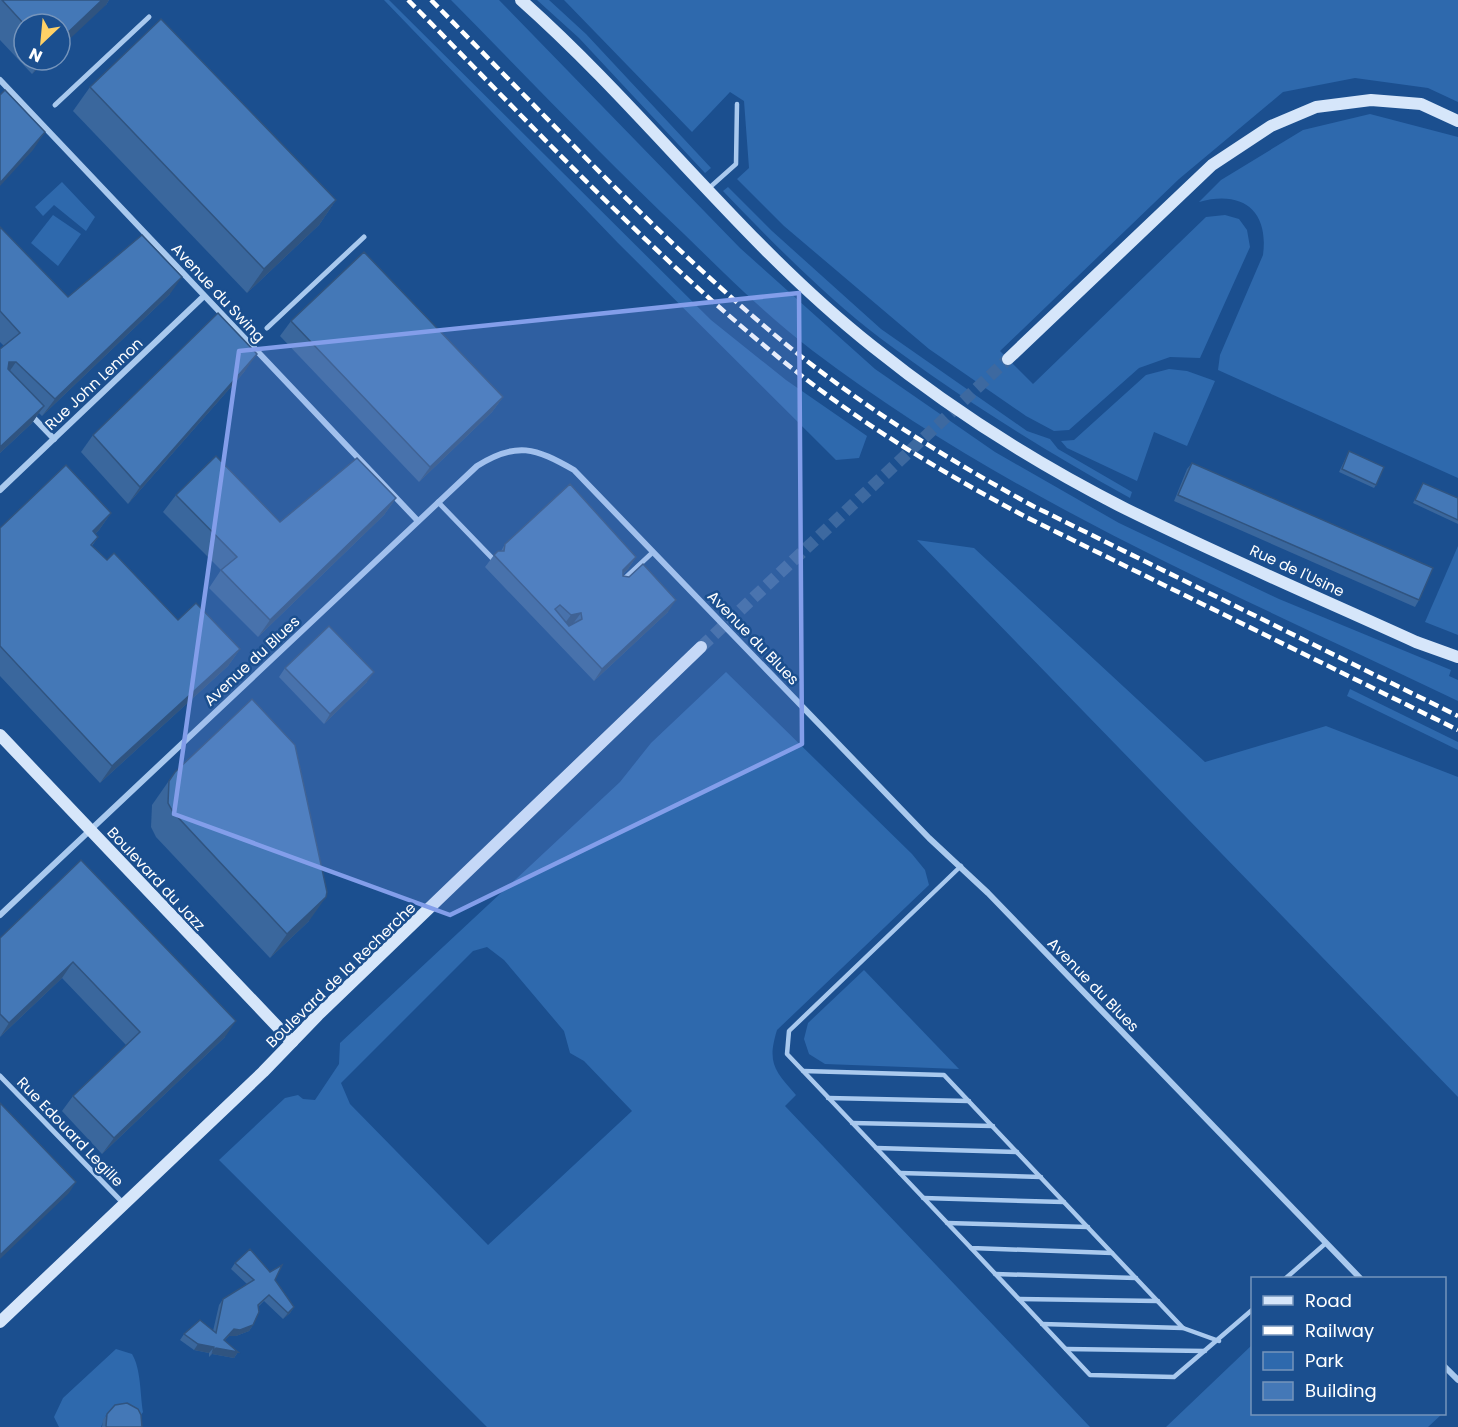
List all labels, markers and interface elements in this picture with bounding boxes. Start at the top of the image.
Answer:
north arrow [12,12,72,72]
text: N [25,42,46,68]
street label: Avenue du Swing [167,238,270,347]
street label: Rue John Lennon [40,333,147,435]
street label: Rue de l'Usine [1247,539,1348,602]
street label: Avenue du Blues [703,586,804,690]
street label: Avenue du Blues [199,611,304,710]
street label: Boulevard du Jazz [103,822,210,935]
street label: Boulevard de la Recherche [261,897,420,1052]
street label: Avenue du Blues [1043,933,1144,1037]
street label: Rue Edouard Legille [12,1072,128,1191]
legend [1251,1277,1446,1415]
text: Road [1305,1288,1352,1313]
text: Railway [1305,1318,1374,1343]
text: Park [1305,1348,1344,1373]
text: Building [1305,1378,1377,1403]

